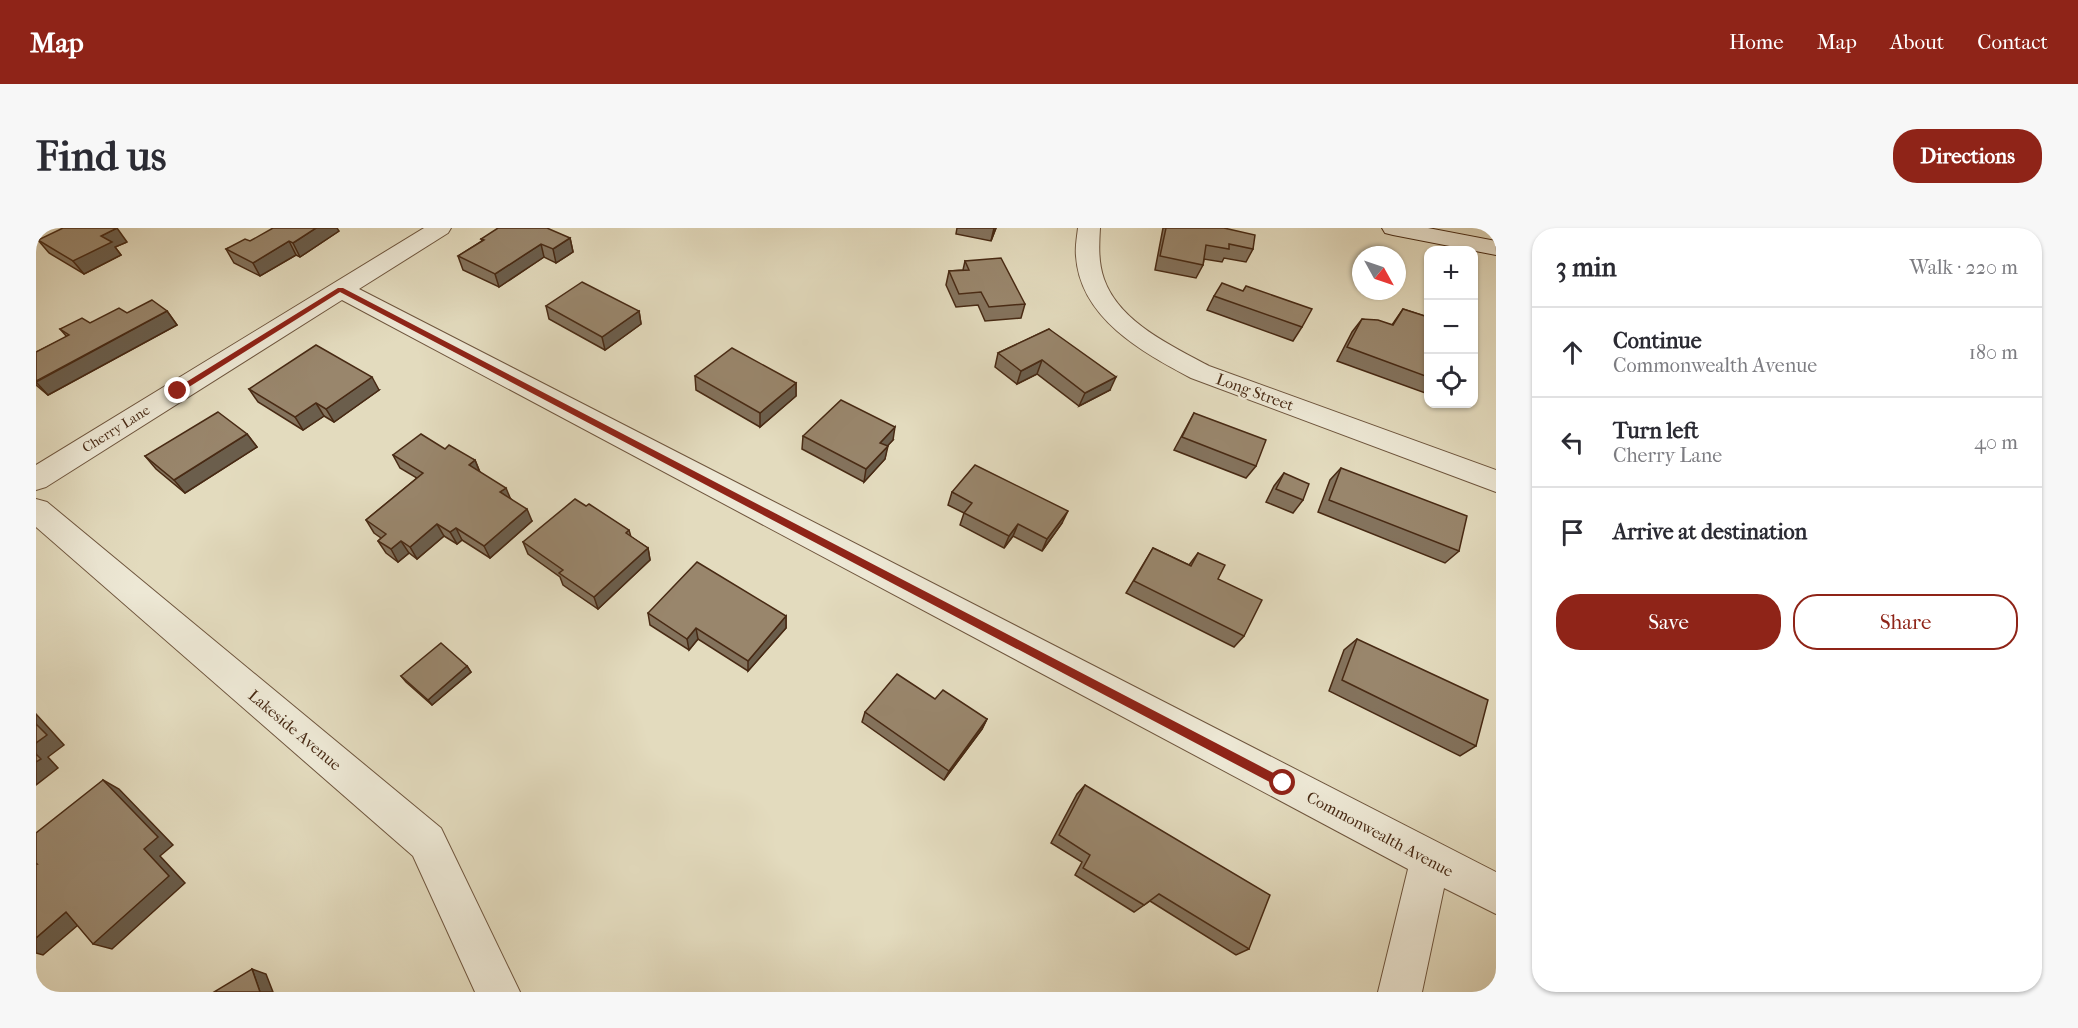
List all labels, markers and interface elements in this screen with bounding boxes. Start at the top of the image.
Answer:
text: Map [30,26,84,59]
text: Home [1729,30,1784,54]
text: Map [1817,30,1857,54]
text: About [1890,30,1944,54]
text: Contact [1977,30,2048,54]
button: Directions [1893,129,2042,183]
text: Find us [36,132,166,181]
north arrow [1352,246,1406,300]
map controls [1424,246,1478,408]
button: + [1424,246,1478,300]
text: 3 min [1556,252,1617,283]
text: Walk · 220 m [1910,256,2018,279]
button: − [1424,300,1478,354]
text: Continue [1613,328,1702,354]
icon: ahead [1556,336,1589,369]
text: 180 m [1969,341,2018,364]
button: locate [1424,354,1478,408]
text: Commonwealth Avenue [1613,354,1817,377]
street label: Long Street [1214,369,1297,415]
route end [164,377,190,403]
street label: Cherry Lane [79,401,153,456]
text: Turn left [1613,418,1699,444]
icon: left [1556,426,1589,459]
text: 40 m [1974,431,2018,454]
text: Cherry Lane [1613,444,1722,467]
icon: arrive [1556,516,1589,549]
text: Arrive at destination [1613,519,1807,545]
button: Save [1556,594,1781,650]
button: Share [1793,594,2018,650]
street label: Lakeside Avenue [245,686,345,774]
route start [1269,769,1295,795]
street label: Commonwealth Avenue [1303,787,1457,881]

